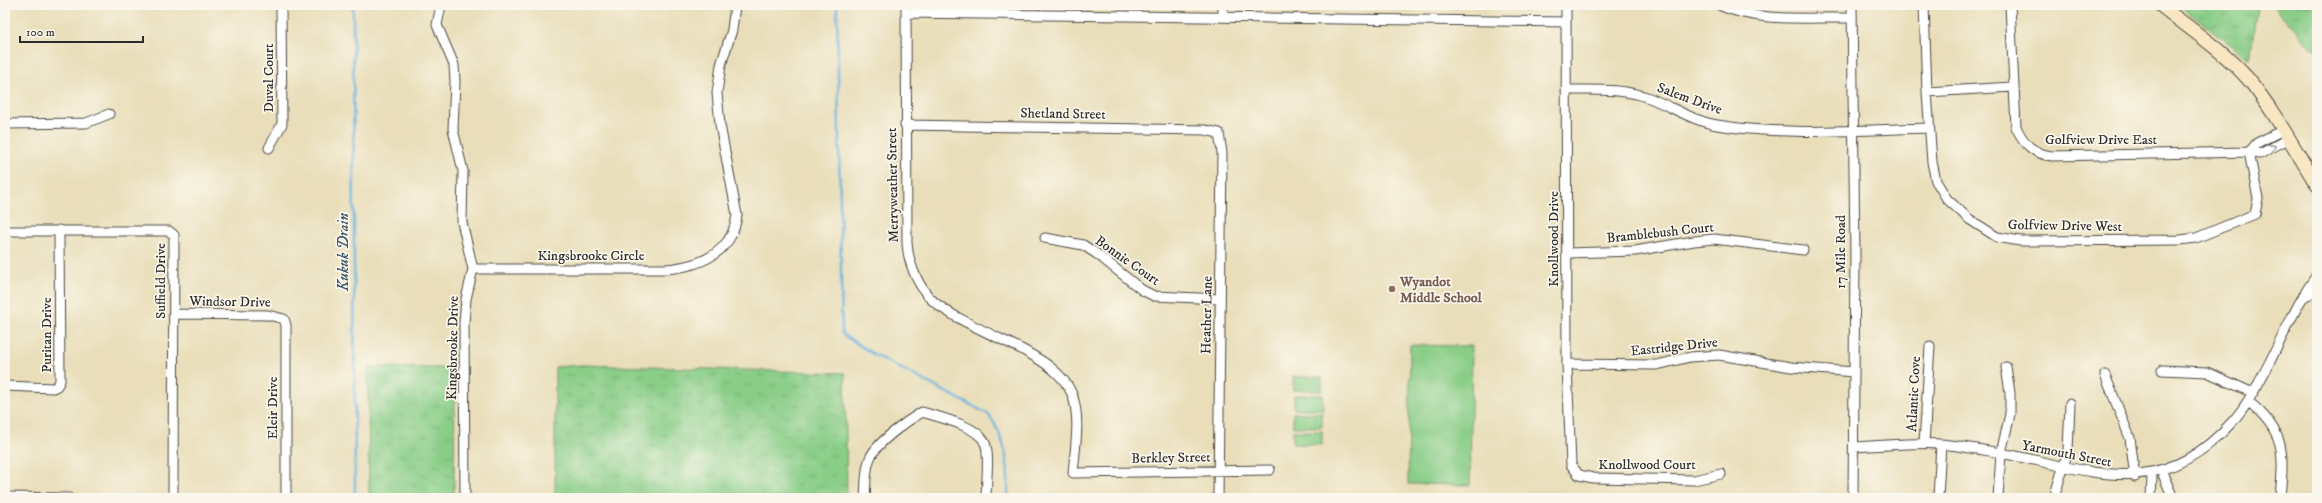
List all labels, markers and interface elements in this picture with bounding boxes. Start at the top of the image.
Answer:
scale bar [20,18,143,44]
text: 100 m [26,25,55,40]
street label: Duval Court [260,43,278,113]
street label: Salem Drive [1655,79,1725,119]
street label: Shetland Street [1020,104,1106,124]
street label: Merryweather Street [883,127,903,243]
street label: Golfview Drive East [2045,131,2158,149]
one-way arrow [2269,144,2276,152]
street label: Knollwood Drive [1545,191,1563,287]
water label: Kukuk Drain [334,213,353,292]
street label: 17 Mile Road [1832,215,1850,289]
street label: Golfview Drive West [2008,216,2123,236]
street label: Bramblebush Court [1606,218,1715,248]
street label: Bonnie Court [1091,232,1164,290]
street label: Suffield Drive [152,243,170,319]
street label: Kingsbrooke Circle [537,247,645,265]
place label: Wyandot Middle School [1399,273,1483,307]
street label: Heather Lane [1197,276,1217,354]
marker: Wyandot Middle School [1387,284,1397,294]
street label: Windsor Drive [188,292,271,312]
street label: Kingsbrooke Drive [443,296,463,400]
street label: Puritan Drive [38,297,56,373]
street label: Eastridge Drive [1630,333,1719,361]
street label: Atlantic Cove [1903,355,1925,432]
street label: Eleir Drive [264,376,282,439]
street label: Yarmouth Street [2020,436,2114,472]
street label: Berkley Street [1131,448,1211,468]
street label: Knollwood Court [1598,456,1696,474]

